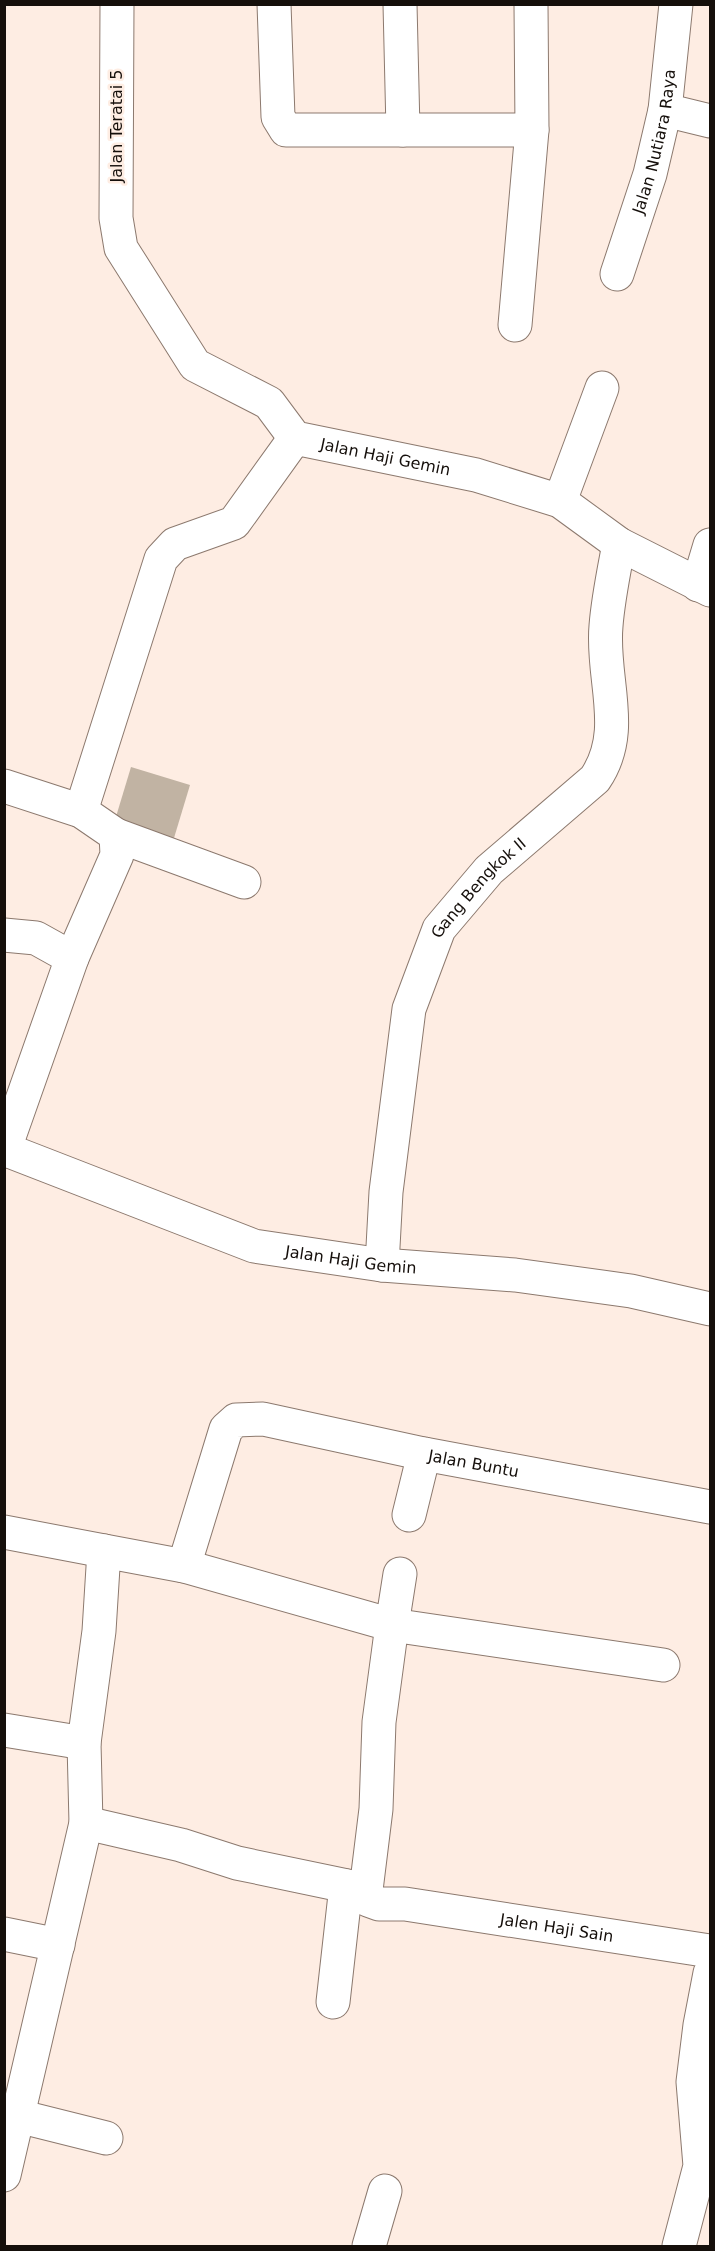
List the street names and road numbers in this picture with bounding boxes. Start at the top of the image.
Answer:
street label: Jalan Nutiara Raya [628,68,679,217]
street label: Jalan Teratai 5 [107,69,126,184]
street label: Jalan Haji Gemin [318,434,452,479]
street label: Gang Bengkok II [427,833,529,940]
street label: Jalan Haji Gemin [283,1241,417,1277]
street label: Jalan Buntu [426,1445,520,1481]
street label: Jalen Haji Sain [498,1909,615,1946]

